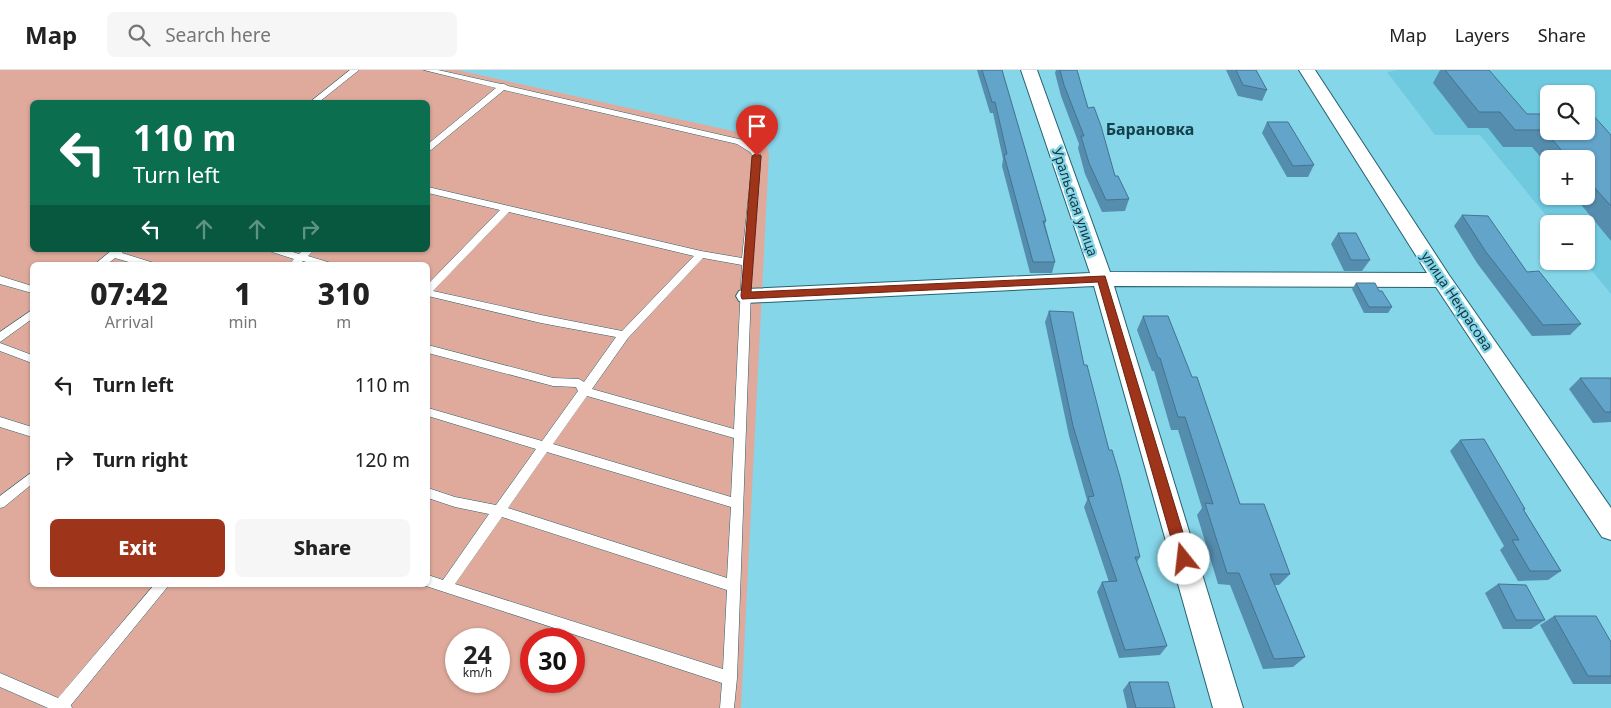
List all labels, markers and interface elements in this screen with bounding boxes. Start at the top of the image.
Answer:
search box [107,12,457,57]
text: Map [25,18,77,51]
icon: search [125,21,153,49]
text: Search here [165,22,271,48]
text: Map [1389,23,1427,47]
text: Layers [1455,23,1510,47]
text: Share [1538,23,1586,47]
map controls [1540,85,1595,270]
button: search [1540,85,1595,140]
pin [736,105,778,156]
icon: arrive [743,112,771,140]
text: 110 m [133,114,236,161]
district label: Барановка [1106,118,1194,140]
icon: left [50,120,115,185]
street label: Уральская улица [1048,145,1103,259]
button: + [1540,150,1595,205]
text: Turn left [133,159,220,189]
icon: left [137,215,165,243]
icon: ahead [190,215,218,243]
icon: ahead [243,215,271,243]
icon: right [296,215,324,243]
button: − [1540,215,1595,270]
street label: улица Некрасова [1417,247,1498,354]
text: 07:42 [90,273,168,314]
text: 1 [234,273,252,314]
text: 310 [318,273,370,314]
text: Arrival [105,311,154,333]
text: min [228,311,257,333]
text: m [336,311,351,333]
icon: left [50,371,78,399]
text: Turn left [93,372,174,398]
text: 110 m [355,372,410,398]
icon: right [50,446,78,474]
text: Turn right [93,447,188,473]
text: 120 m [355,447,410,473]
button: Exit [50,519,225,577]
button: Share [235,519,410,577]
position arrow [1157,532,1209,584]
speed limit sign: 30 [520,628,585,693]
text: 24 [463,637,492,671]
text: km/h [463,664,492,681]

